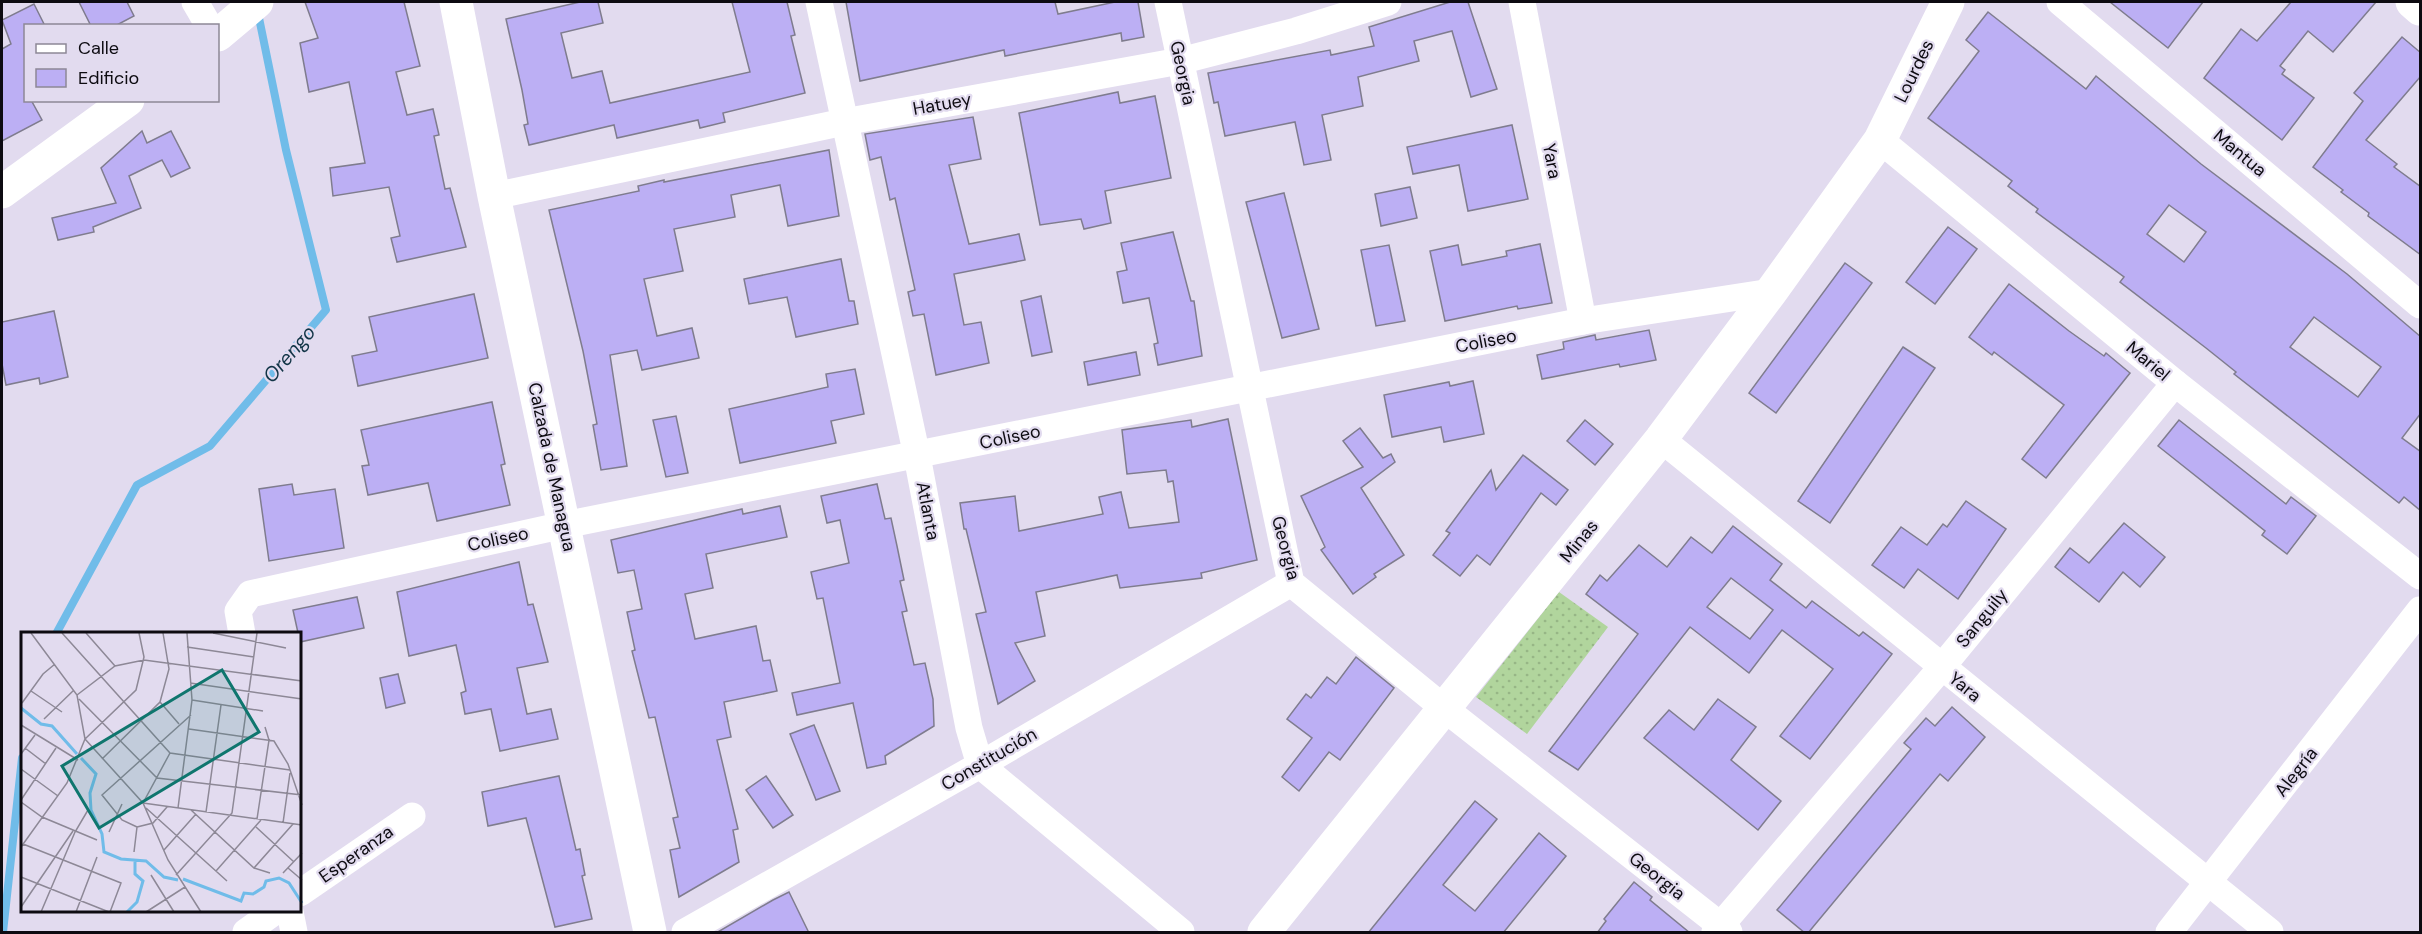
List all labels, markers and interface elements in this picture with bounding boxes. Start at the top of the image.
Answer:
legend [24,24,219,102]
text: Calle [78,36,119,60]
street label: Lourdes [1889,36,1939,106]
street label: Georgia [1164,39,1202,107]
text: Edificio [78,66,139,90]
street label: Hatuey [911,87,973,121]
street label: Mantua [2208,124,2272,182]
street label: Yara [1537,141,1567,181]
water label: Orengo [257,320,321,388]
street label: Coliseo [1453,323,1519,359]
street label: Mariel [2121,336,2175,386]
street label: Calzada de Managua [522,380,582,554]
street label: Coliseo [977,419,1043,455]
street label: Atlanta [911,480,945,542]
street label: Georgia [1266,513,1306,583]
street label: Minas [1554,515,1604,567]
street label: Coliseo [465,521,531,557]
street label: Sanguily [1951,584,2013,652]
inset map [21,632,302,913]
street label: Yara [1944,667,1986,707]
street label: Constitución [937,722,1041,796]
street label: Alegría [2269,742,2323,802]
street label: Esperanza [314,820,398,888]
street label: Georgia [1624,846,1690,906]

